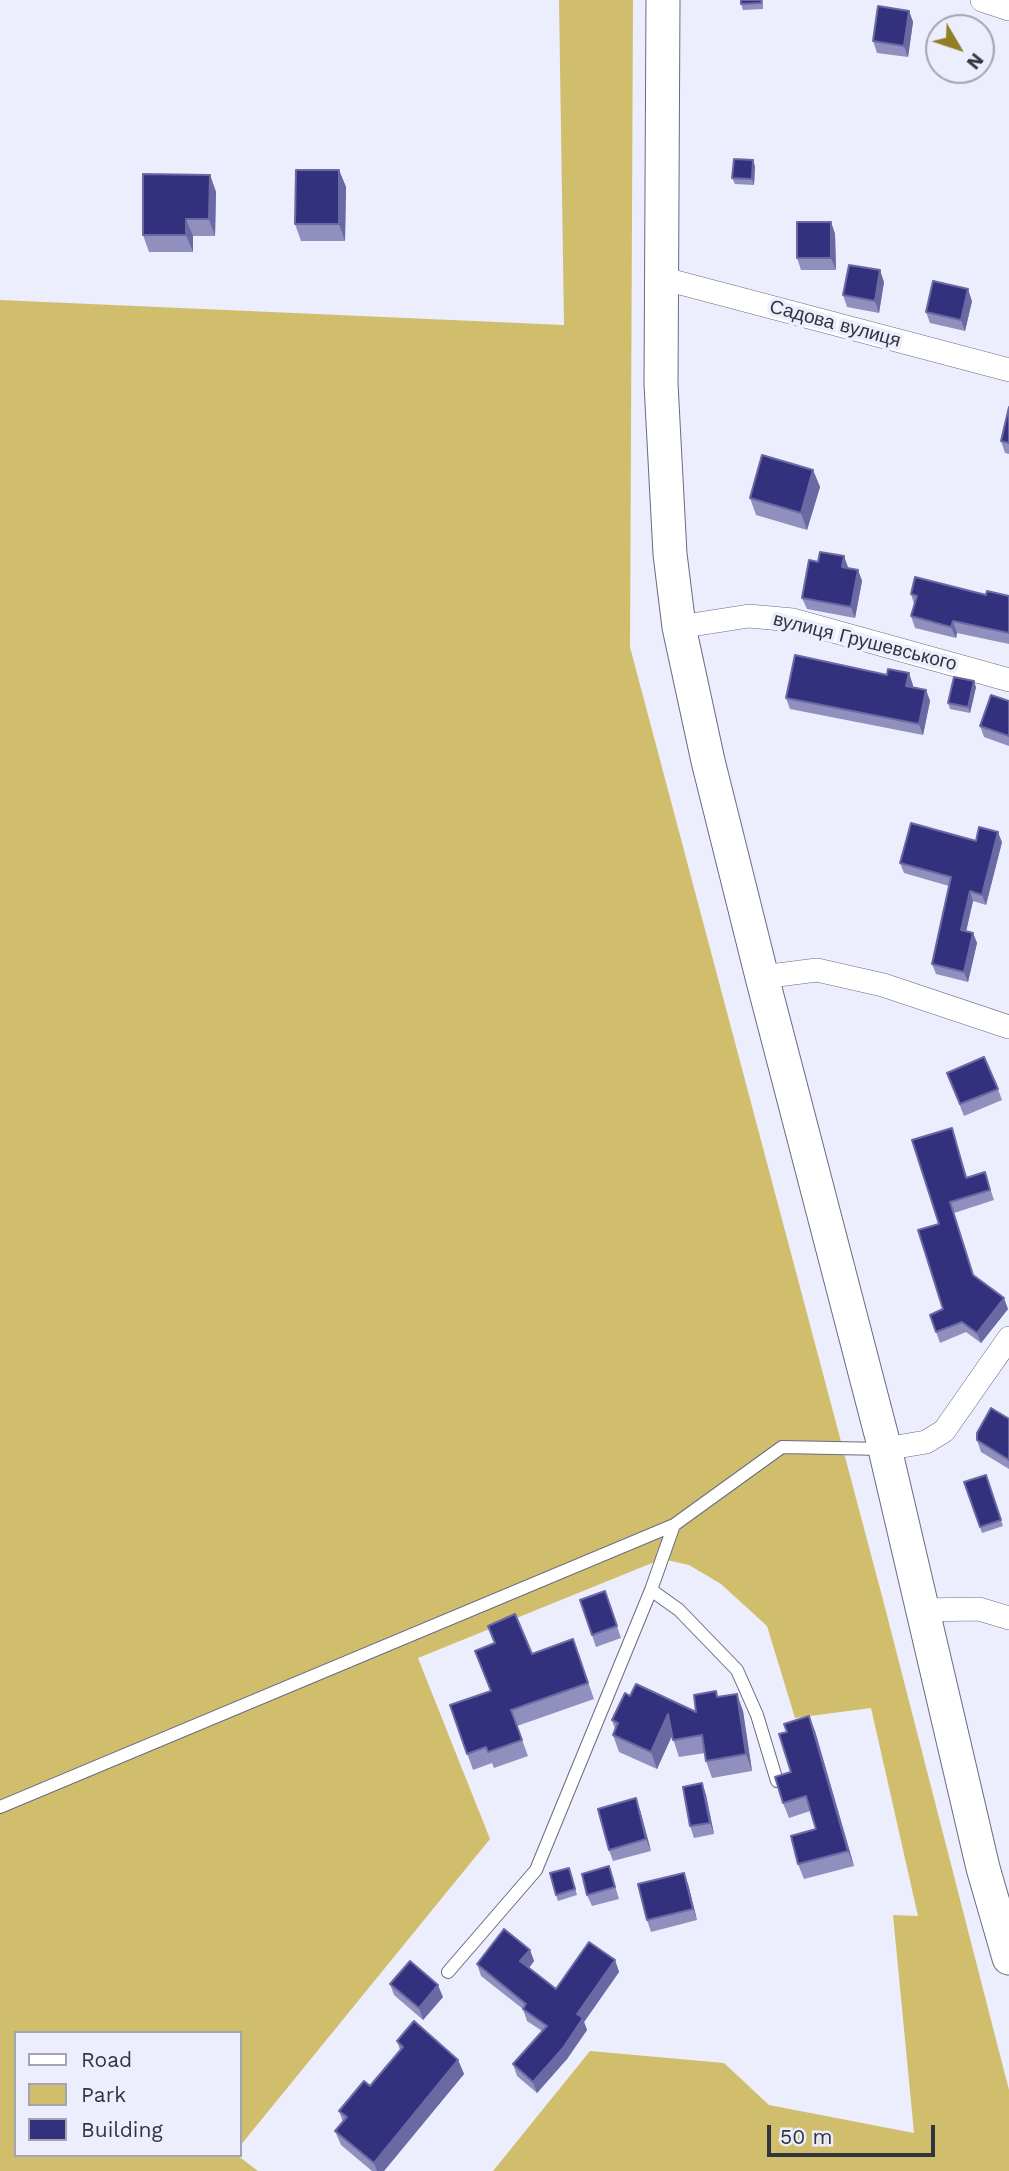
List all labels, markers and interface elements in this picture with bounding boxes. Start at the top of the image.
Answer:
north arrow [925,14,995,84]
text: N [962,49,989,74]
street label: Садова вулиця [767,296,903,352]
street label: вулиця Грушевського [771,608,959,676]
legend [14,2031,242,2157]
text: Road [81,2047,132,2072]
text: Park [81,2082,126,2107]
scale bar [771,2112,939,2156]
text: Building [81,2117,163,2142]
text: 50 m [780,2124,832,2149]

